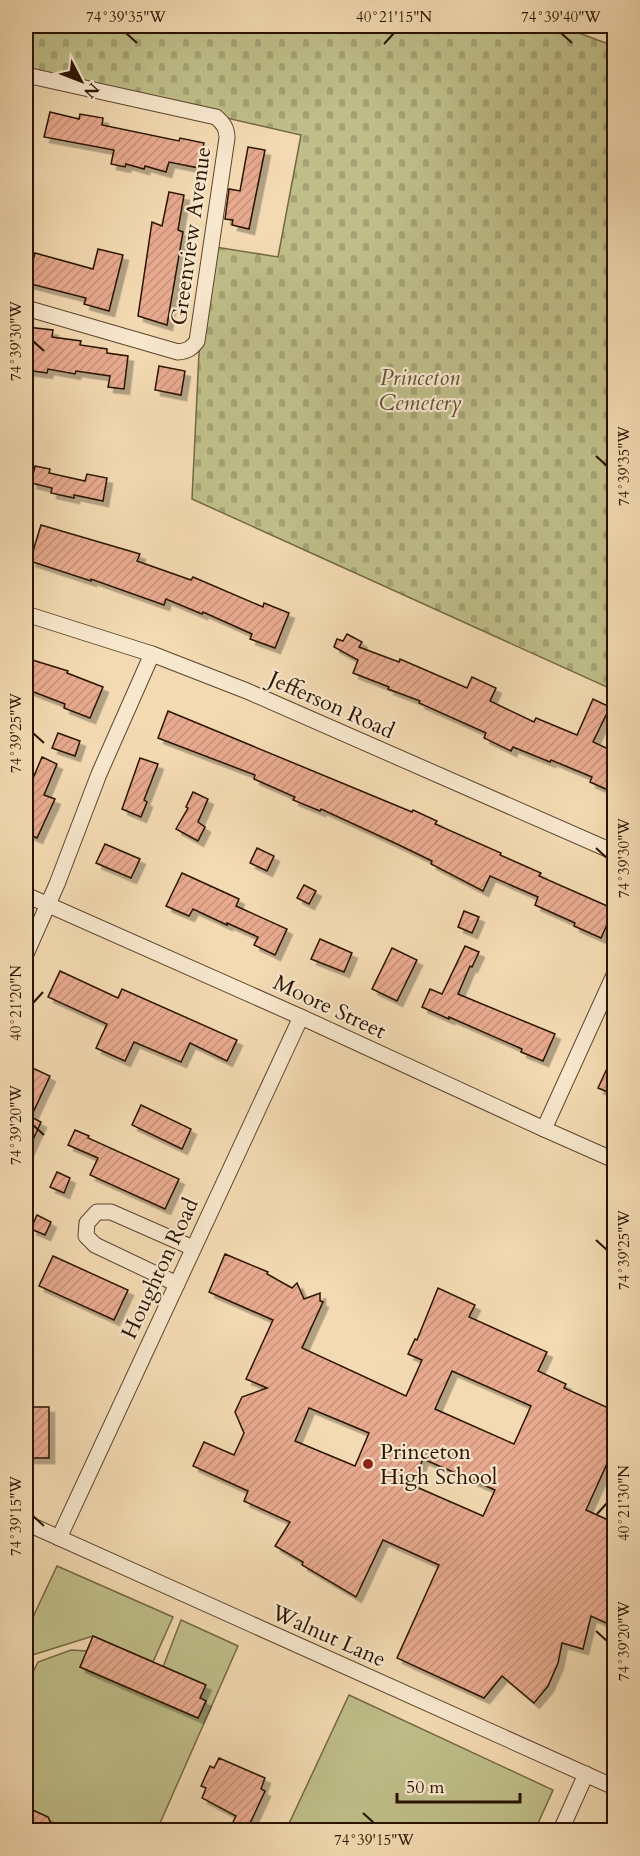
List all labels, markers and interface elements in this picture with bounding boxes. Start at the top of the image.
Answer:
text: 74°39'35"W [86,7,166,27]
text: 40°21'15"N [356,7,432,27]
text: 74°39'40"W [521,7,601,27]
north arrow [51,51,111,111]
text: N [79,78,104,103]
street label: Greenview Avenue [164,145,218,327]
text: 74°39'30"W [6,301,26,381]
park label: Princeton Cemetery [379,363,462,418]
text: 74°39'35"W [614,426,634,506]
street label: Jefferson Road [261,663,399,746]
text: 74°39'25"W [6,693,26,773]
text: 74°39'30"W [614,818,634,898]
text: 40°21'20"N [6,965,26,1041]
street label: Moore Street [268,968,391,1046]
text: 74°39'20"W [6,1085,26,1165]
street label: Houghton Road [114,1193,206,1344]
text: 74°39'25"W [614,1210,634,1290]
place label: Princeton High School [380,1437,498,1492]
marker: Princeton High School [361,1457,375,1471]
text: 40°21'30"N [614,1465,634,1541]
text: 74°39'15"W [6,1476,26,1556]
street label: Walnut Lane [266,1597,390,1674]
text: 74°39'20"W [614,1601,634,1681]
scale bar [397,1766,520,1804]
text: 50 m [406,1775,445,1800]
text: 74°39'15"W [334,1830,414,1850]

